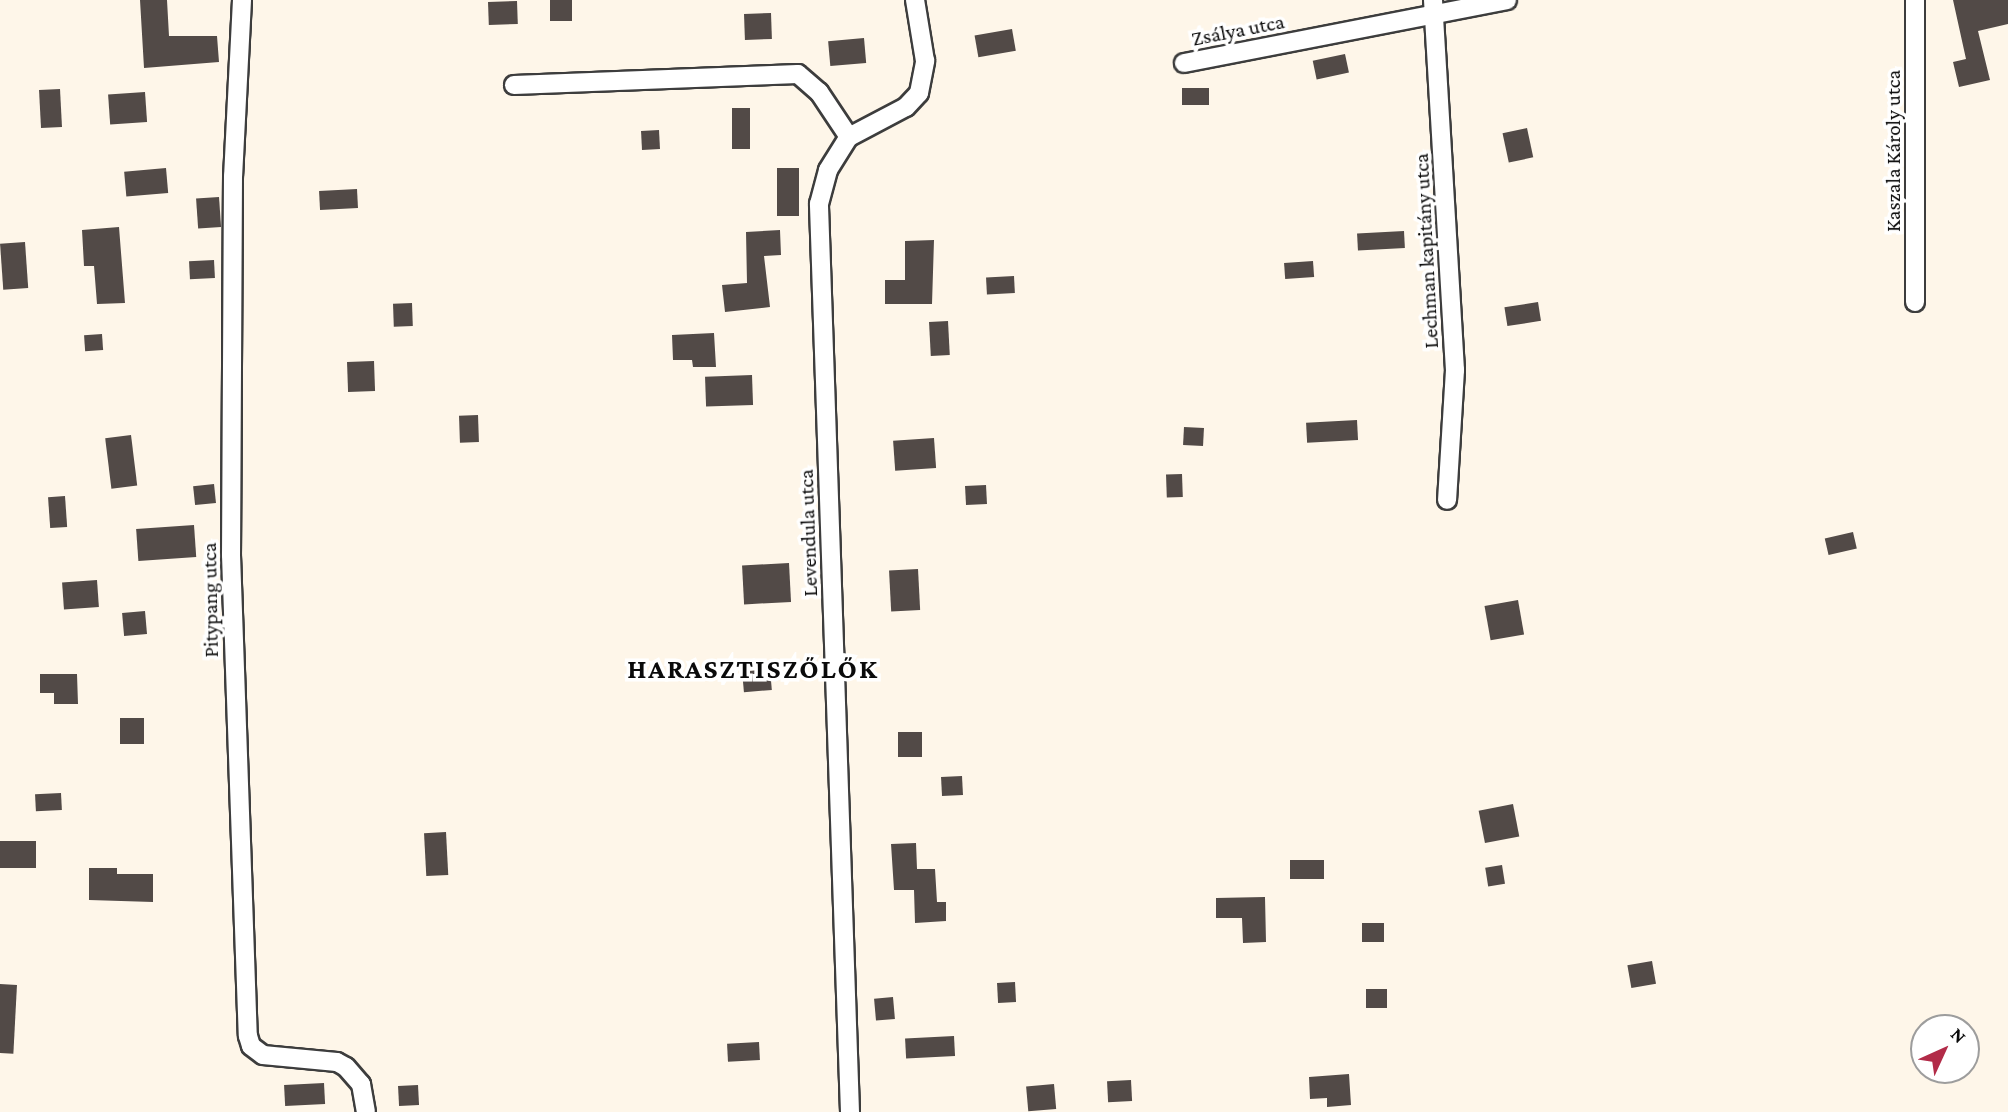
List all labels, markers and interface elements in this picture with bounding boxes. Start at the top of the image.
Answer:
street label: Zsálya utca [1189,9,1287,51]
street label: Kaszala Károly utca [1880,70,1906,232]
street label: Lechman kapitány utca [1408,153,1444,349]
street label: Levendula utca [793,469,823,597]
street label: Pitypang utca [196,542,224,658]
district label: HARASZTISZŐLŐK [629,652,877,686]
north arrow [1910,1014,1980,1084]
text: N [1947,1023,1971,1047]

